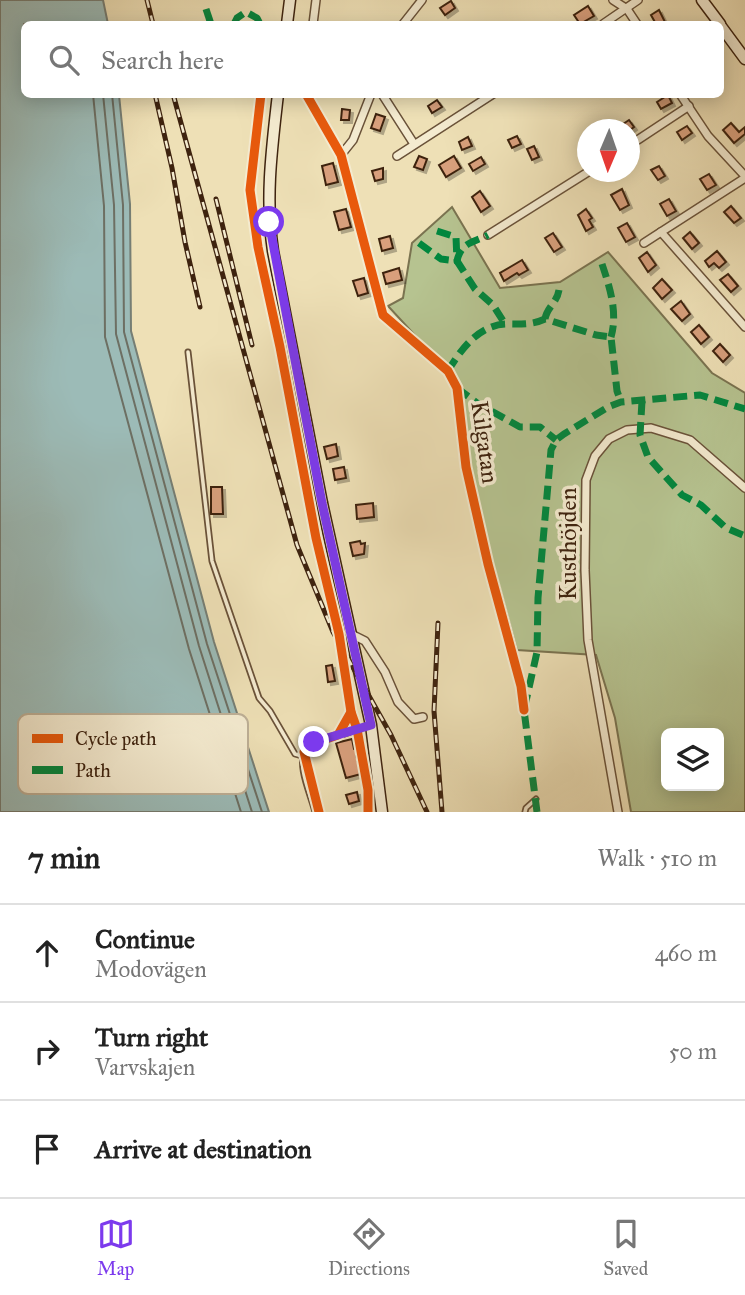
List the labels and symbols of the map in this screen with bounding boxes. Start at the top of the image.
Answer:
north arrow [577,119,640,182]
route start [253,206,284,237]
street label: Kilgatan [464,399,506,485]
street label: Kusthöjden [553,487,583,601]
legend [18,714,248,794]
route end [298,726,329,757]
text: Cycle path [75,727,157,750]
text: Path [75,759,111,782]

